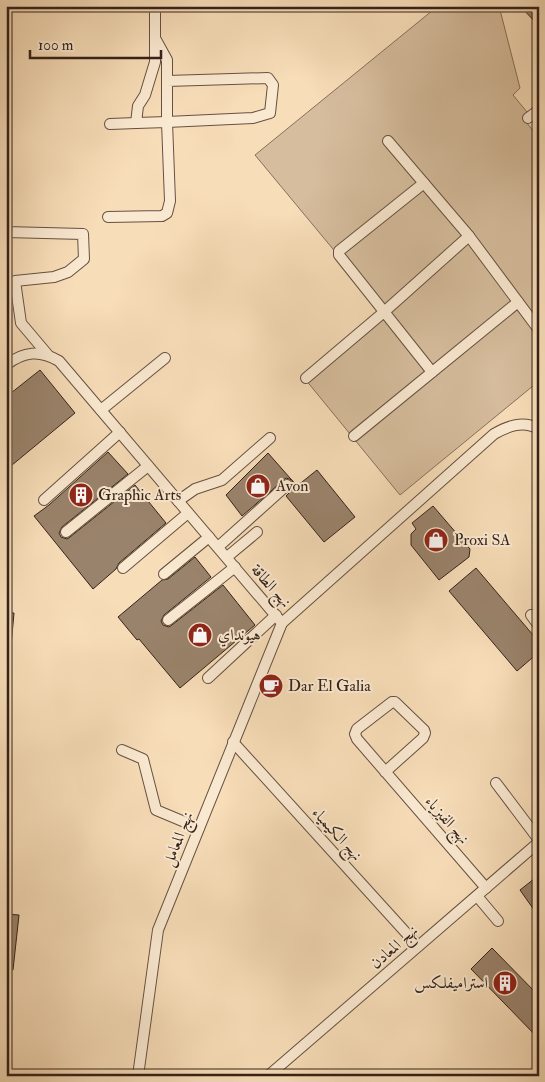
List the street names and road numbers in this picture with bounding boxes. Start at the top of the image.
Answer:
street label: نهج الطاقة [243,560,295,615]
street label: نهج الفيزياء [417,792,474,851]
street label: نهج الكيمياء [305,803,366,868]
street label: نهج المعامل [158,809,202,871]
street label: نهج المعادن [366,921,425,976]

